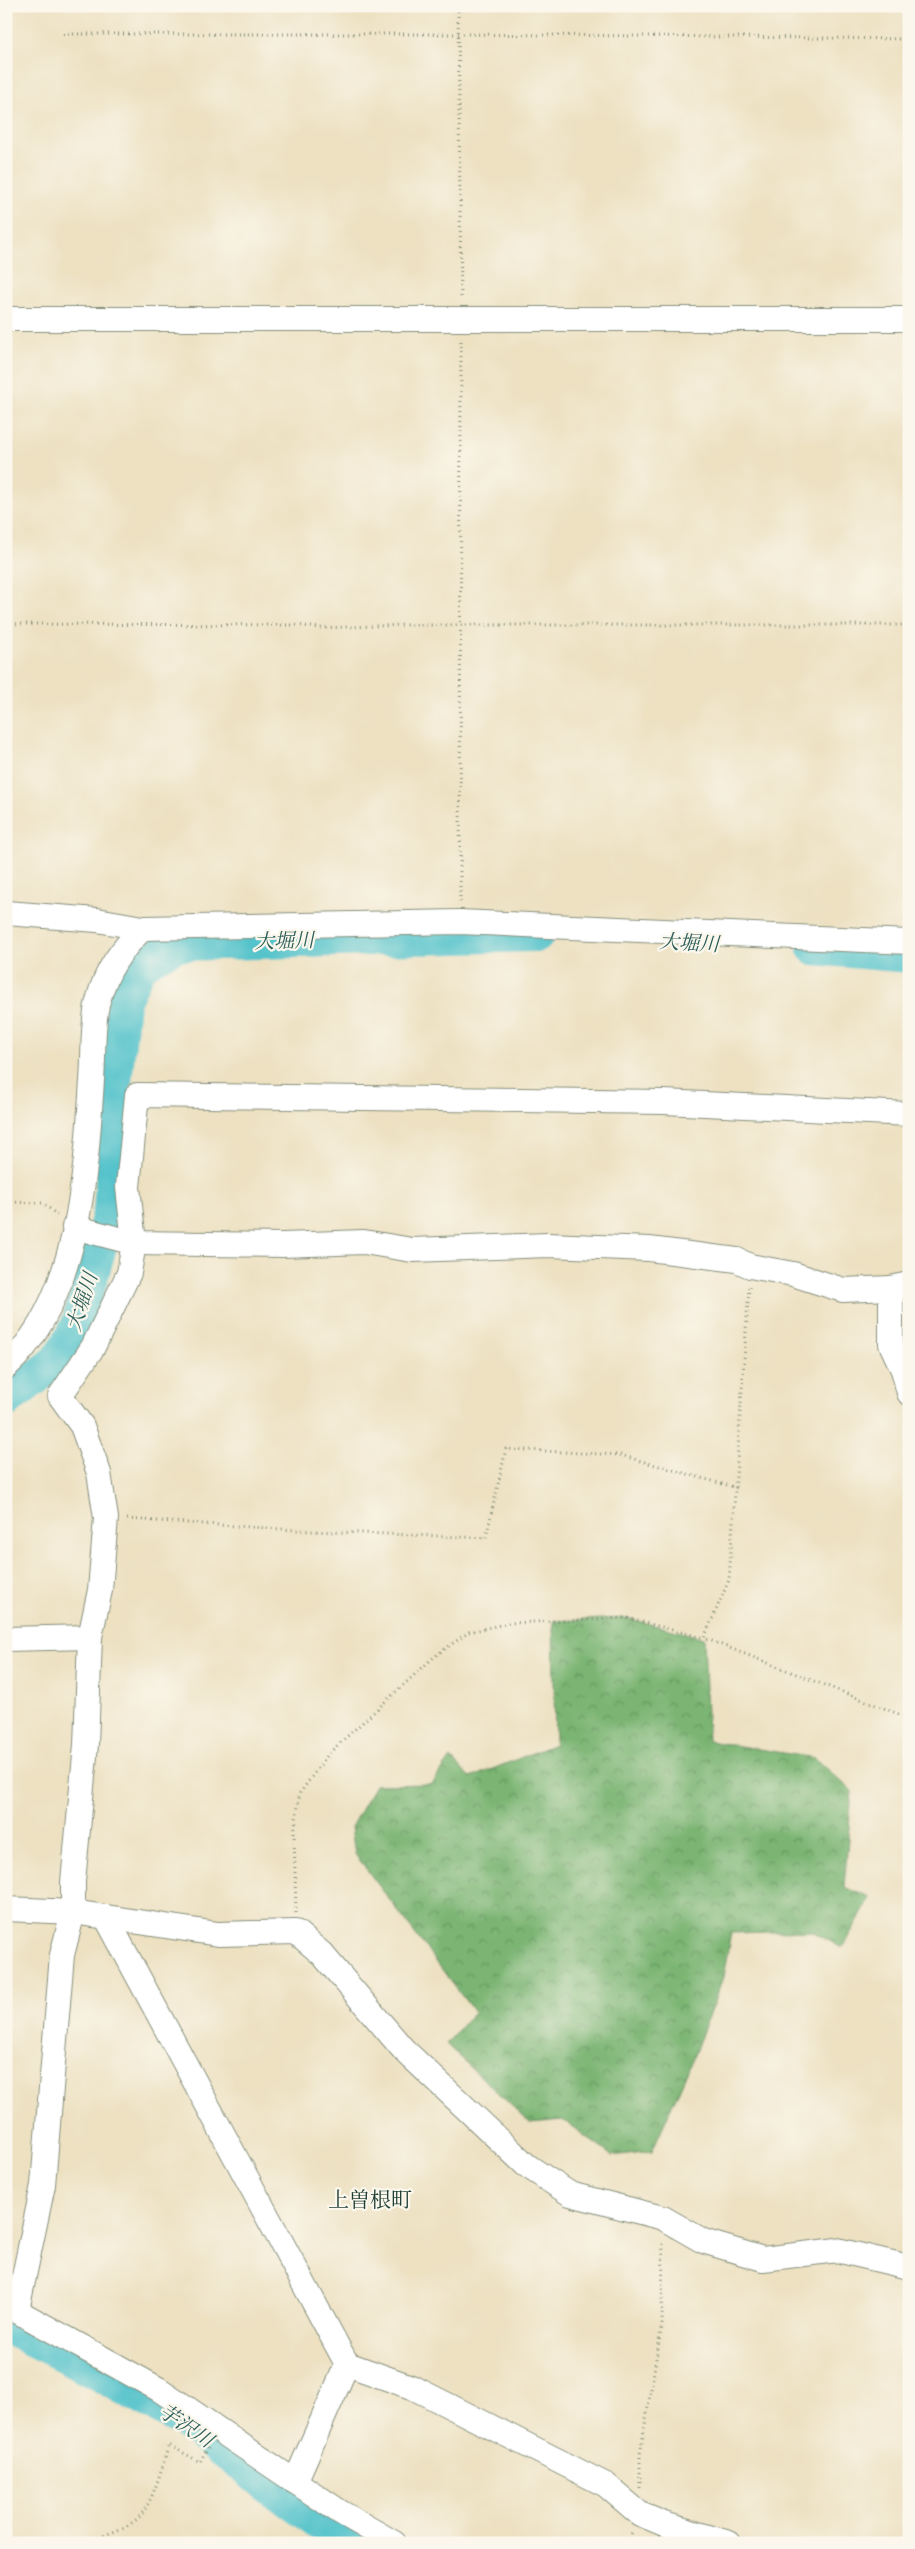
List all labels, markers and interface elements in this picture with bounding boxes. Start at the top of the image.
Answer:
water label: 大堀川 [254,926,316,956]
water label: 大堀川 [658,928,722,958]
water label: 大堀川 [60,1267,105,1335]
district label: 上曽根町 [328,2186,412,2215]
water label: 芋沢川 [154,2398,220,2455]

